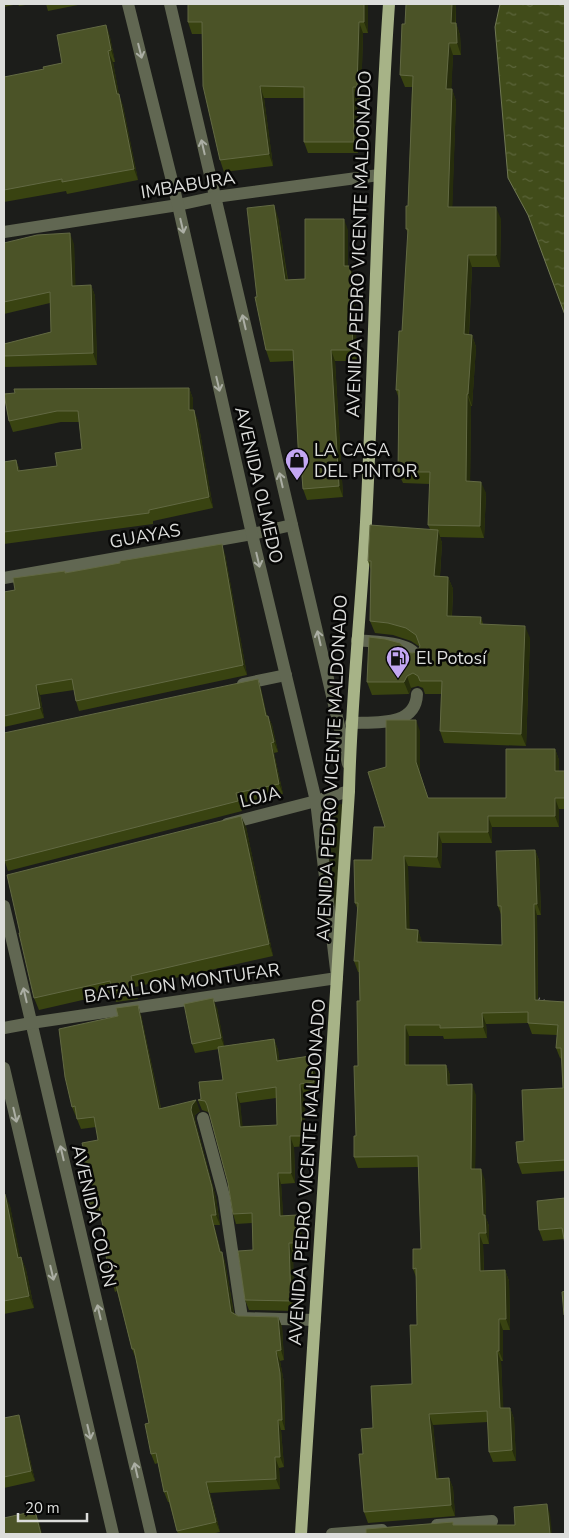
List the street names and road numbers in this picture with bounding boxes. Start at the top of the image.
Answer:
street label: AVENIDA PEDRO VICENTE MALDONADO [341,70,377,418]
street label: IMBABURA [139,166,237,204]
street label: AVENIDA OLMEDO [229,404,289,566]
street label: GUAYAS [108,518,182,554]
street label: AVENIDA PEDRO VICENTE MALDONADO [311,594,353,942]
street label: LOJA [237,780,283,814]
street label: BATALLON MONTUFAR [83,957,281,1009]
street label: AVENIDA PEDRO VICENTE MALDONADO [283,998,331,1346]
street label: AVENIDA COLÓN [66,1142,122,1290]

